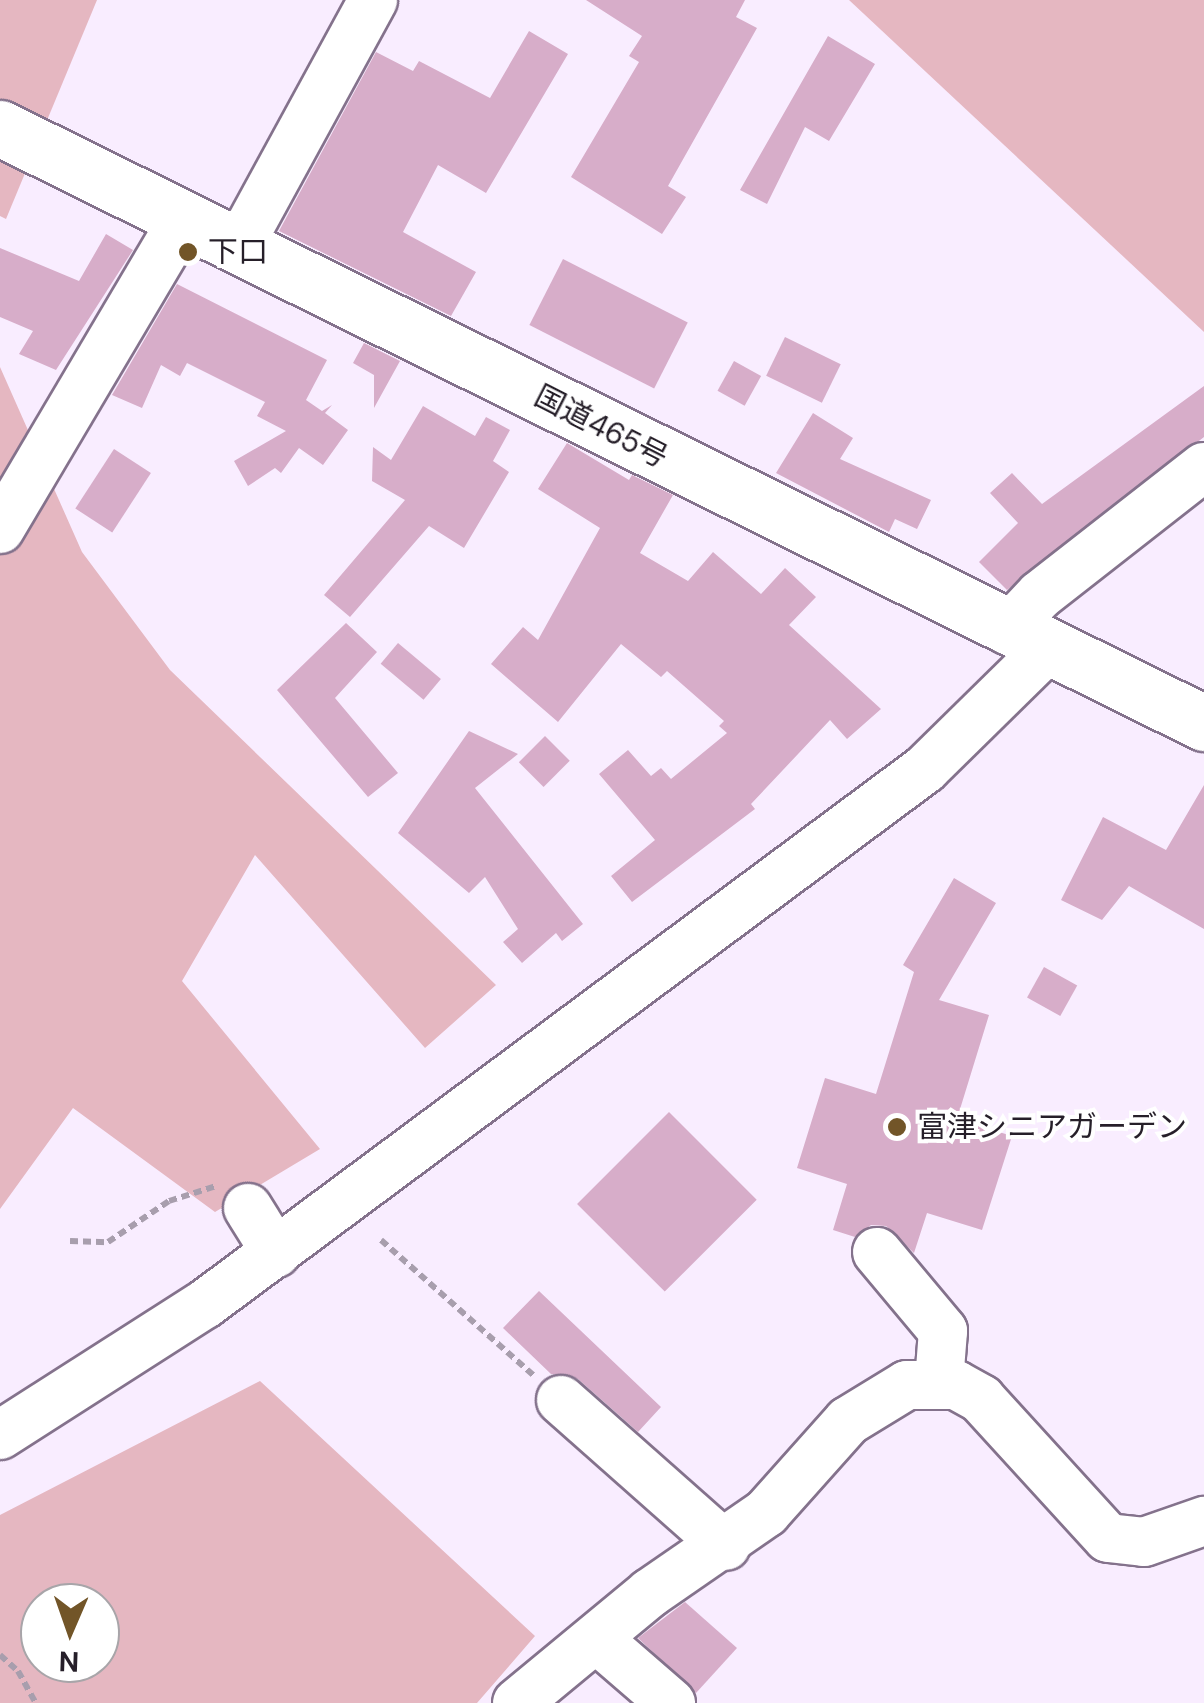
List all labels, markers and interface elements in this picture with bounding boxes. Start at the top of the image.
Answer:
place label: 下口 [208,234,268,270]
marker: 下口 [177,241,199,263]
street label: 国道465号 [528,378,674,476]
place label: 富津シニアガーデン [917,1109,1187,1145]
marker: 富津シニアガーデン [886,1116,908,1138]
north arrow [20,1583,120,1683]
text: N [58,1643,80,1680]

